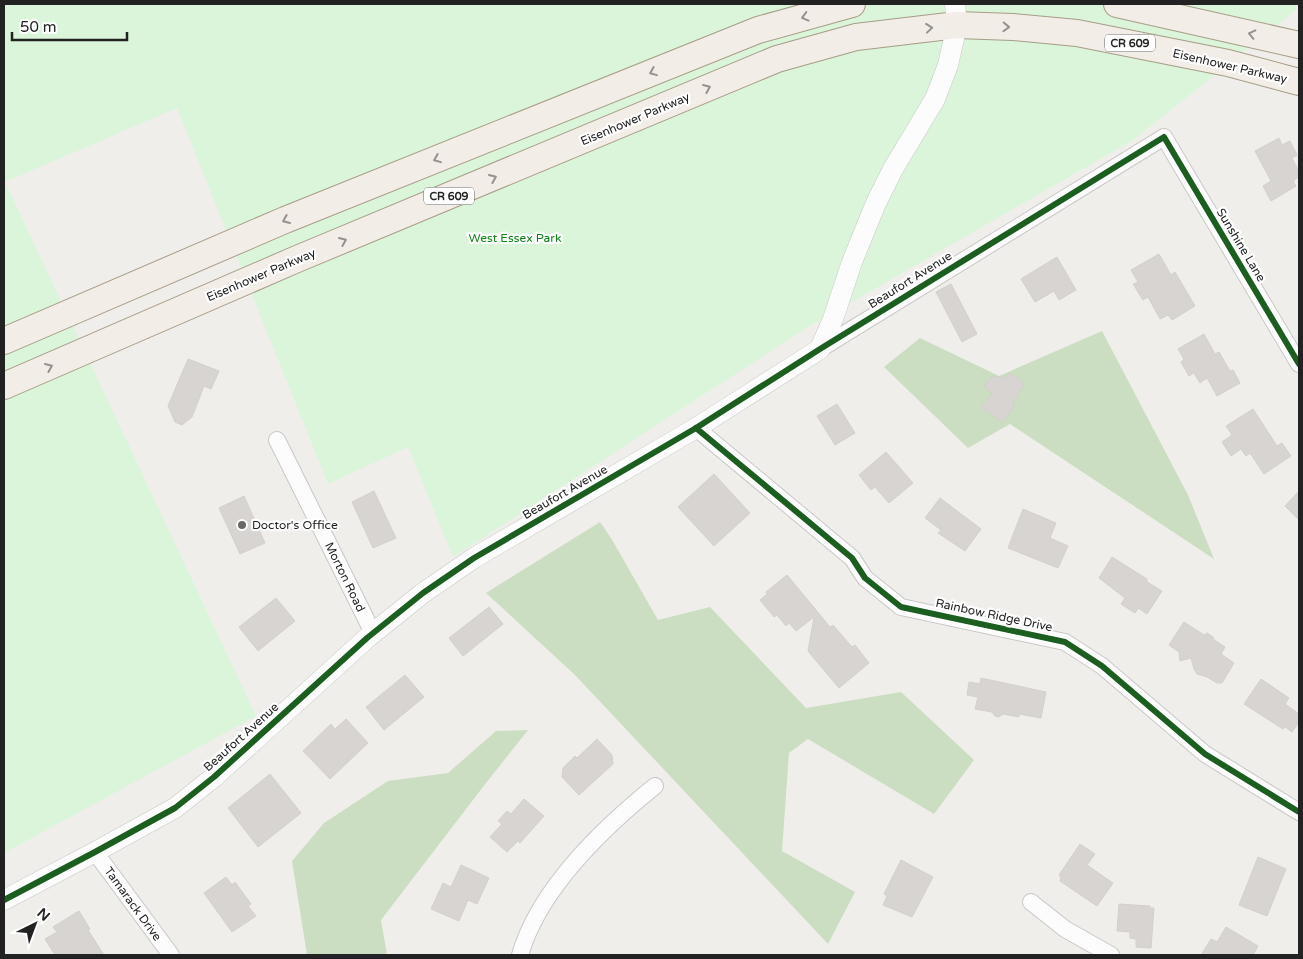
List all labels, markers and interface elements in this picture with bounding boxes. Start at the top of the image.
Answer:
scale bar [12,10,128,42]
one-way arrow [802,11,810,21]
text: 50 m [20,18,57,36]
one-way arrow [1002,21,1010,32]
one-way arrow [926,23,934,34]
one-way arrow [1247,29,1256,40]
road number: CR 609 [1105,34,1155,52]
street label: Eisenhower Parkway [1171,46,1289,86]
one-way arrow [649,66,657,76]
one-way arrow [702,84,711,95]
street label: Eisenhower Parkway [578,89,692,148]
one-way arrow [433,153,442,163]
one-way arrow [488,174,496,184]
road number: CR 609 [424,188,474,205]
street label: Sunshine Lane [1214,206,1268,284]
one-way arrow [282,213,291,224]
park label: West Essex Park [469,231,562,245]
one-way arrow [338,236,346,246]
street label: Eisenhower Parkway [204,245,318,304]
street label: Beaufort Avenue [866,249,955,311]
one-way arrow [44,362,52,372]
street label: Beaufort Avenue [520,462,610,522]
place label: Doctor's Office [252,518,338,532]
marker: Doctor's Office [236,519,248,531]
street label: Morton Road [322,540,368,614]
street label: Rainbow Ridge Drive [934,596,1054,634]
street label: Beaufort Avenue [201,700,281,774]
street label: Tamarack Drive [102,864,165,944]
north arrow [10,899,60,949]
text: N [33,905,53,925]

